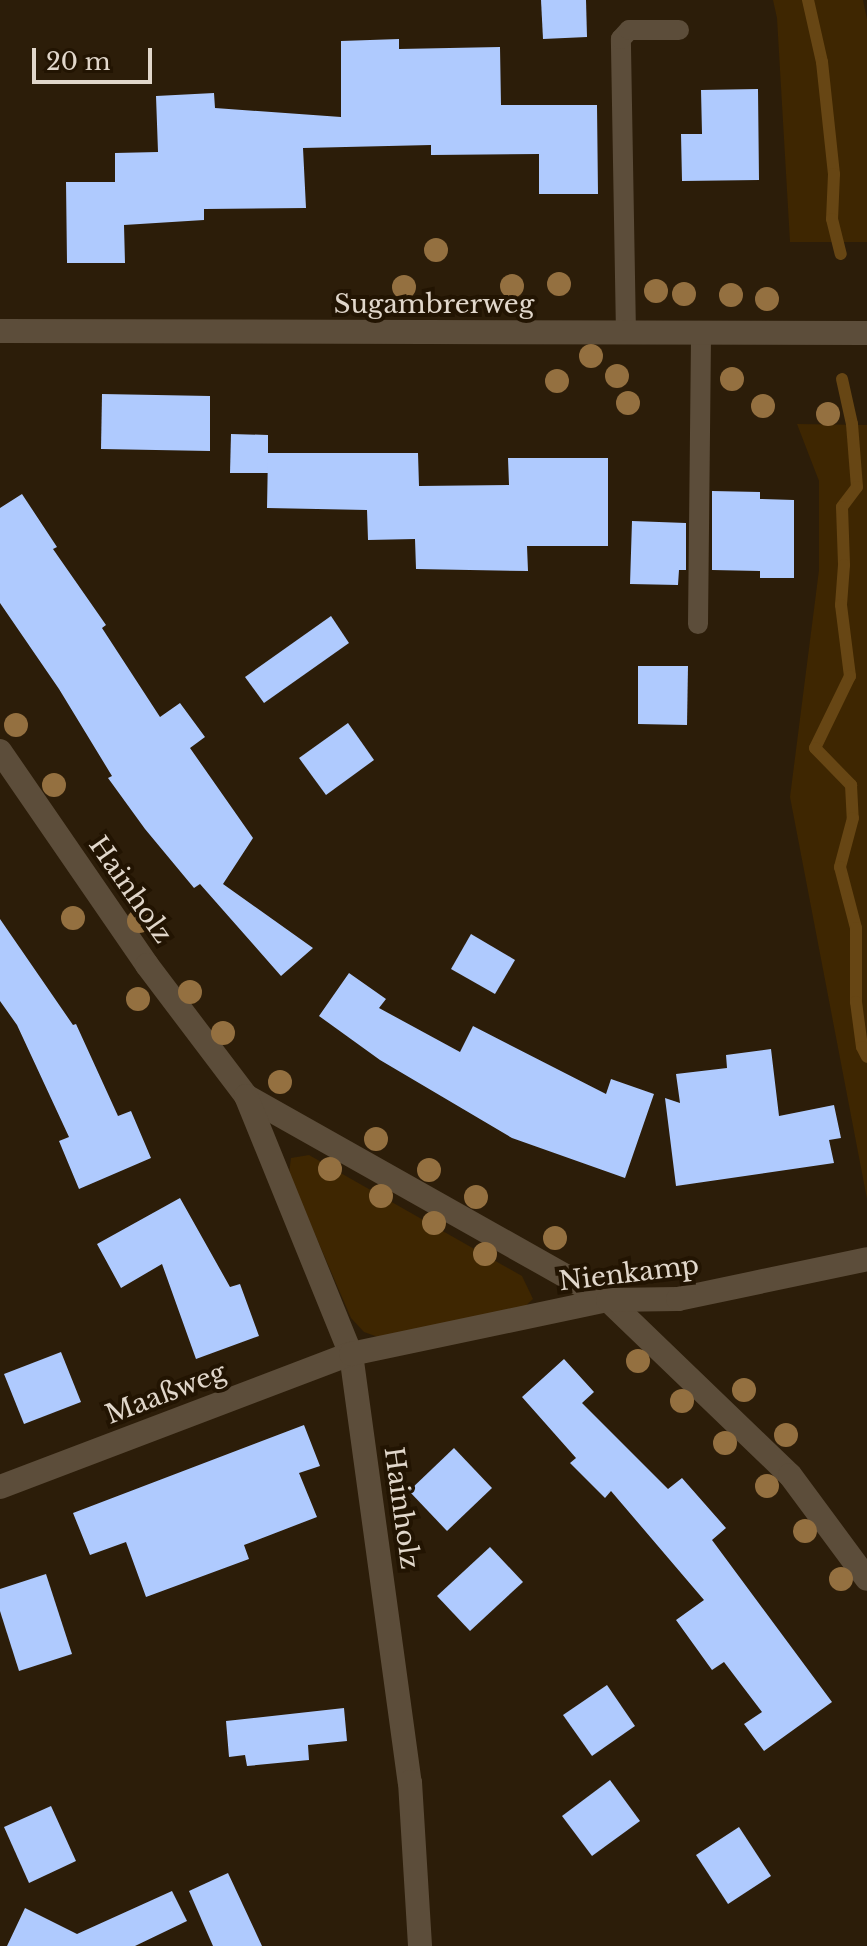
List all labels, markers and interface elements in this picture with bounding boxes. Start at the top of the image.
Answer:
scale bar [36,32,156,82]
text: 20 m [46,47,111,76]
street label: Sugambrerweg [334,289,534,321]
street label: Hainholz [82,831,178,949]
street label: Nienkamp [557,1250,701,1298]
street label: Maaßweg [101,1357,231,1431]
street label: Hainholz [377,1445,425,1571]

